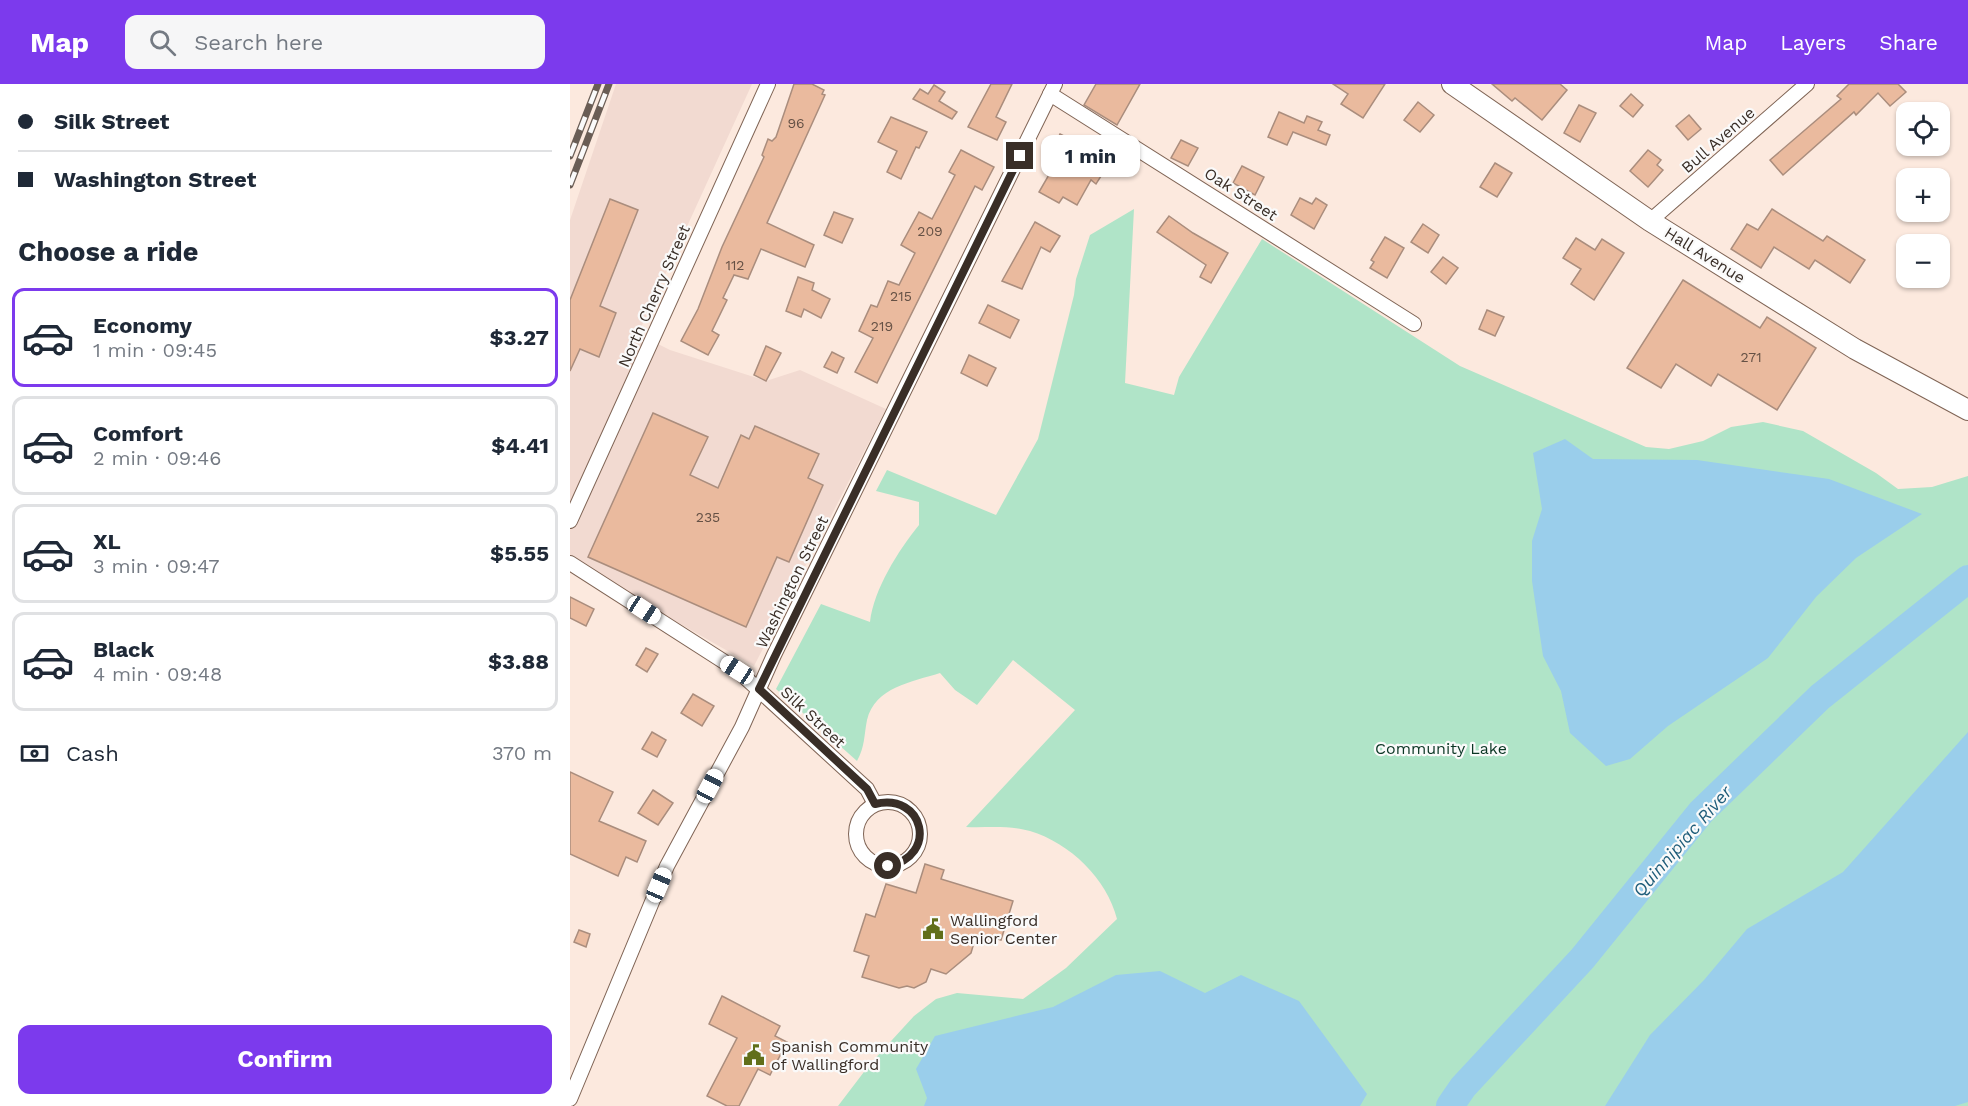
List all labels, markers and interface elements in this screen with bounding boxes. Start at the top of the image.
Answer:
search box [125,15,545,69]
text: Map [30,26,89,59]
icon: search [146,26,179,59]
text: Search here [194,30,323,55]
text: Map [1704,30,1747,55]
text: Layers [1780,30,1846,55]
text: Share [1879,30,1938,55]
map controls [1896,102,1950,288]
button: locate [1896,102,1950,156]
street label: Bull Avenue [1677,103,1759,177]
text: Silk Street [54,109,169,134]
house number: 96 [787,115,805,131]
callout: 1 min [1041,135,1140,177]
route end [1006,142,1033,169]
text: 1 min [1065,144,1116,168]
street label: Oak Street [1201,163,1281,225]
text: Washington Street [54,167,256,192]
button: + [1896,168,1950,222]
street label: North Cherry Street [614,222,694,370]
house number: 209 [917,223,943,239]
street label: Hall Avenue [1661,223,1749,287]
button: − [1896,234,1950,288]
text: Choose a ride [18,236,198,268]
house number: 112 [725,257,745,273]
house number: 215 [890,288,912,304]
icon: car [21,311,75,365]
text: Economy [93,313,192,338]
house number: 219 [871,318,893,334]
text: $3.27 [489,325,549,350]
text: 1 min · 09:45 [93,338,217,362]
house number: 271 [1740,349,1762,365]
icon: car [21,419,75,473]
text: Comfort [93,421,183,446]
text: $4.41 [491,433,549,458]
text: 2 min · 09:46 [93,446,221,470]
house number: 235 [696,509,720,525]
street label: Washington Street [752,513,832,651]
icon: car [21,527,75,581]
text: XL [93,529,121,554]
text: $5.55 [490,541,549,566]
text: 3 min · 09:47 [93,554,220,578]
car [624,593,664,627]
icon: car [21,635,75,689]
text: Black [93,637,154,662]
text: $3.88 [488,649,549,674]
car [717,653,757,687]
text: 4 min · 09:48 [93,662,222,686]
street label: Silk Street [777,682,850,752]
icon: cash [18,737,51,770]
park label: Community Lake [1375,739,1507,758]
text: Cash [66,741,119,766]
text: 370 m [492,741,552,765]
car [694,766,726,806]
water label: Quinnipiac River [1628,780,1737,901]
route start [874,852,901,879]
car [644,865,674,905]
place label: Wallingford Senior Center [950,911,1058,948]
public building icon: Wallingford Senior Center [921,917,945,941]
button: Confirm [18,1025,552,1094]
place label: Spanish Community of Wallingford [771,1037,929,1074]
public building icon: Spanish Community of Wallingford [742,1043,766,1067]

